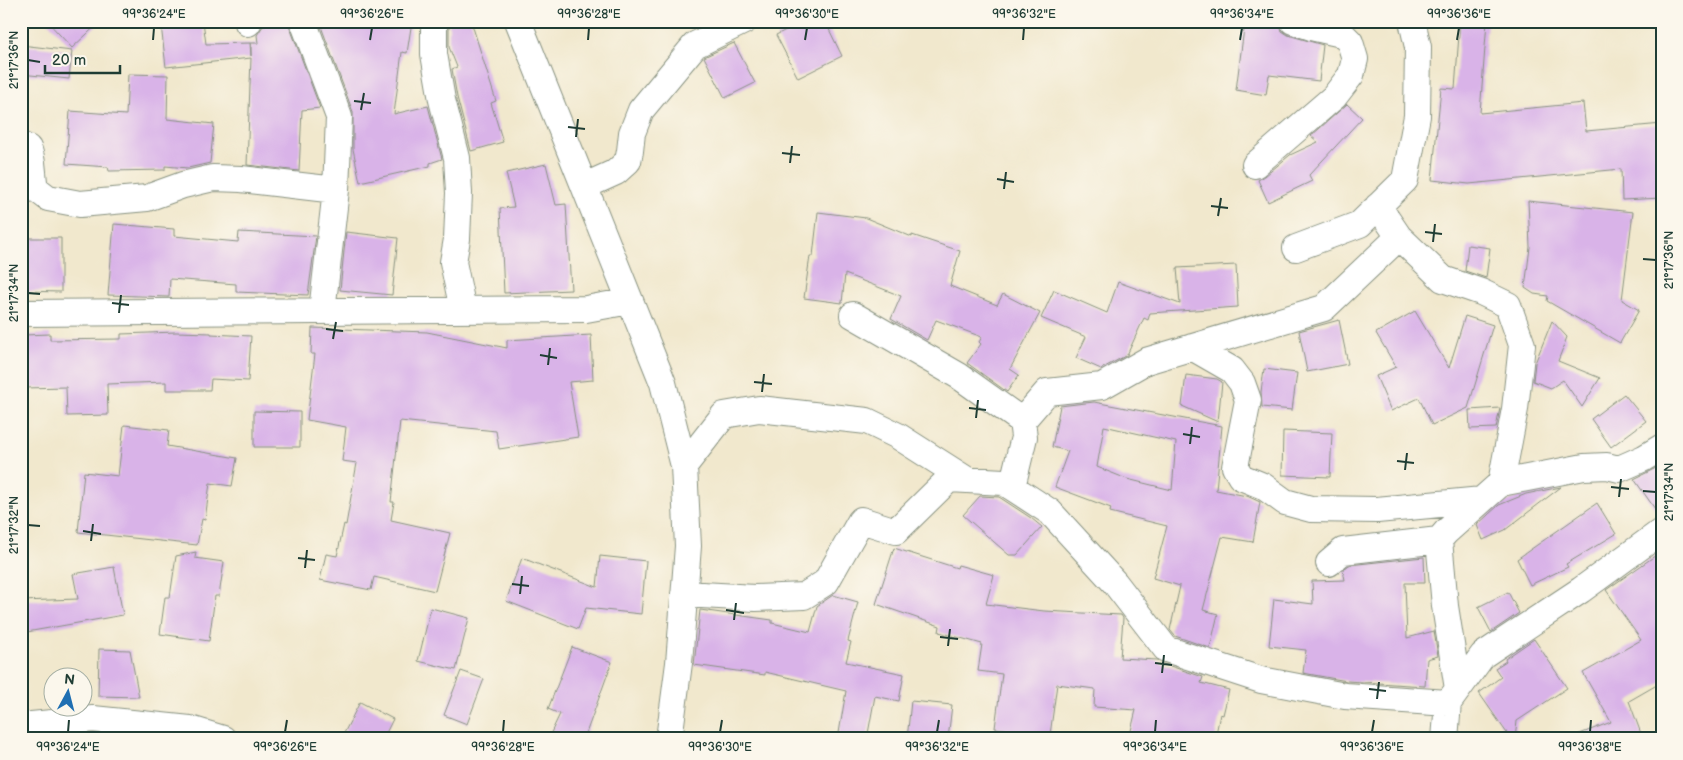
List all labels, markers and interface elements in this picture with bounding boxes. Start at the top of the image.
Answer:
text: 99°36'24"E [122,7,186,22]
text: 99°36'26"E [340,7,404,22]
text: 99°36'28"E [557,7,621,22]
text: 99°36'30"E [775,7,839,22]
text: 99°36'32"E [992,7,1056,22]
text: 99°36'34"E [1210,7,1274,22]
text: 99°36'36"E [1427,7,1491,22]
text: 21°17'36"N [7,31,22,89]
scale bar [45,42,120,74]
text: 20 m [52,51,86,70]
text: 21°17'36"N [1662,231,1677,289]
text: 21°17'34"N [7,264,22,322]
text: 21°17'34"N [1662,463,1677,521]
text: 21°17'32"N [7,496,22,554]
north arrow [42,668,92,718]
text: N [63,671,76,689]
text: 99°36'24"E [36,740,100,755]
text: 99°36'26"E [253,740,317,755]
text: 99°36'28"E [471,740,535,755]
text: 99°36'30"E [688,740,752,755]
text: 99°36'32"E [905,740,969,755]
text: 99°36'34"E [1123,740,1187,755]
text: 99°36'36"E [1340,740,1404,755]
text: 99°36'38"E [1558,740,1622,755]

